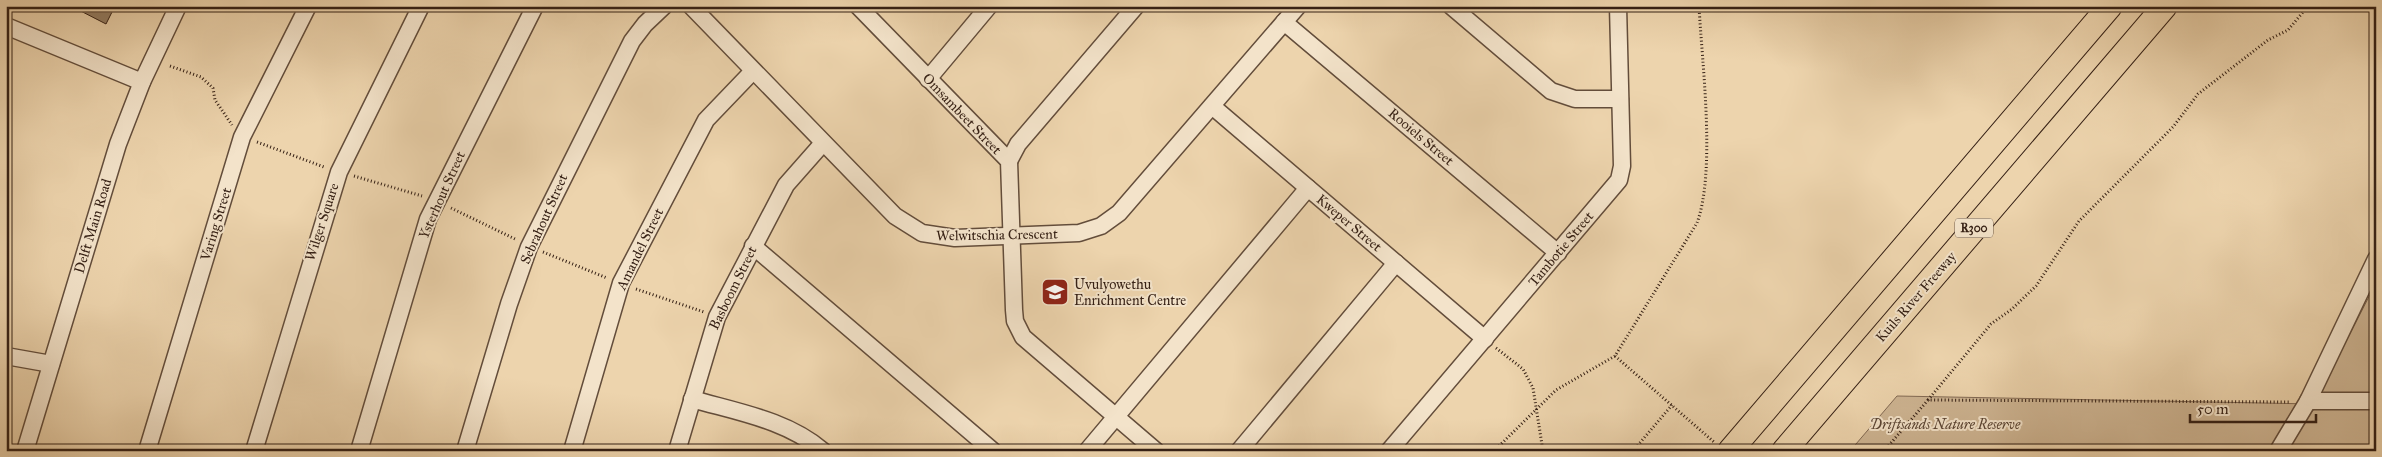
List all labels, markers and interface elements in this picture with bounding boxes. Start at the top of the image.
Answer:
street label: Omsambeet Street [919,70,1005,158]
street label: Rooiels Street [1385,105,1457,169]
street label: Ysterhout Street [415,149,469,241]
street label: Sebrahout Street [517,171,571,267]
street label: Delft Main Road [71,177,115,275]
street label: Wilger Square [301,181,344,263]
street label: Varing Street [197,185,235,264]
street label: Kweper Street [1313,191,1385,255]
street label: Amandel Street [612,205,667,294]
street label: Tambotie Street [1525,208,1597,290]
road number: R300 [1955,218,1993,238]
street label: Welwitschia Crescent [936,225,1058,245]
street label: Basboom Street [705,243,761,333]
street label: Kuils River Freeway [1872,248,1960,346]
place label: Uvulyowethu Enrichment Centre [1074,276,1186,309]
school or university icon: Uvulyowethu Enrichment Centre [1040,277,1070,307]
scale bar [2190,392,2316,424]
text: 50 m [2197,400,2229,418]
park label: Driftsands Nature Reserve [1870,416,2021,433]

